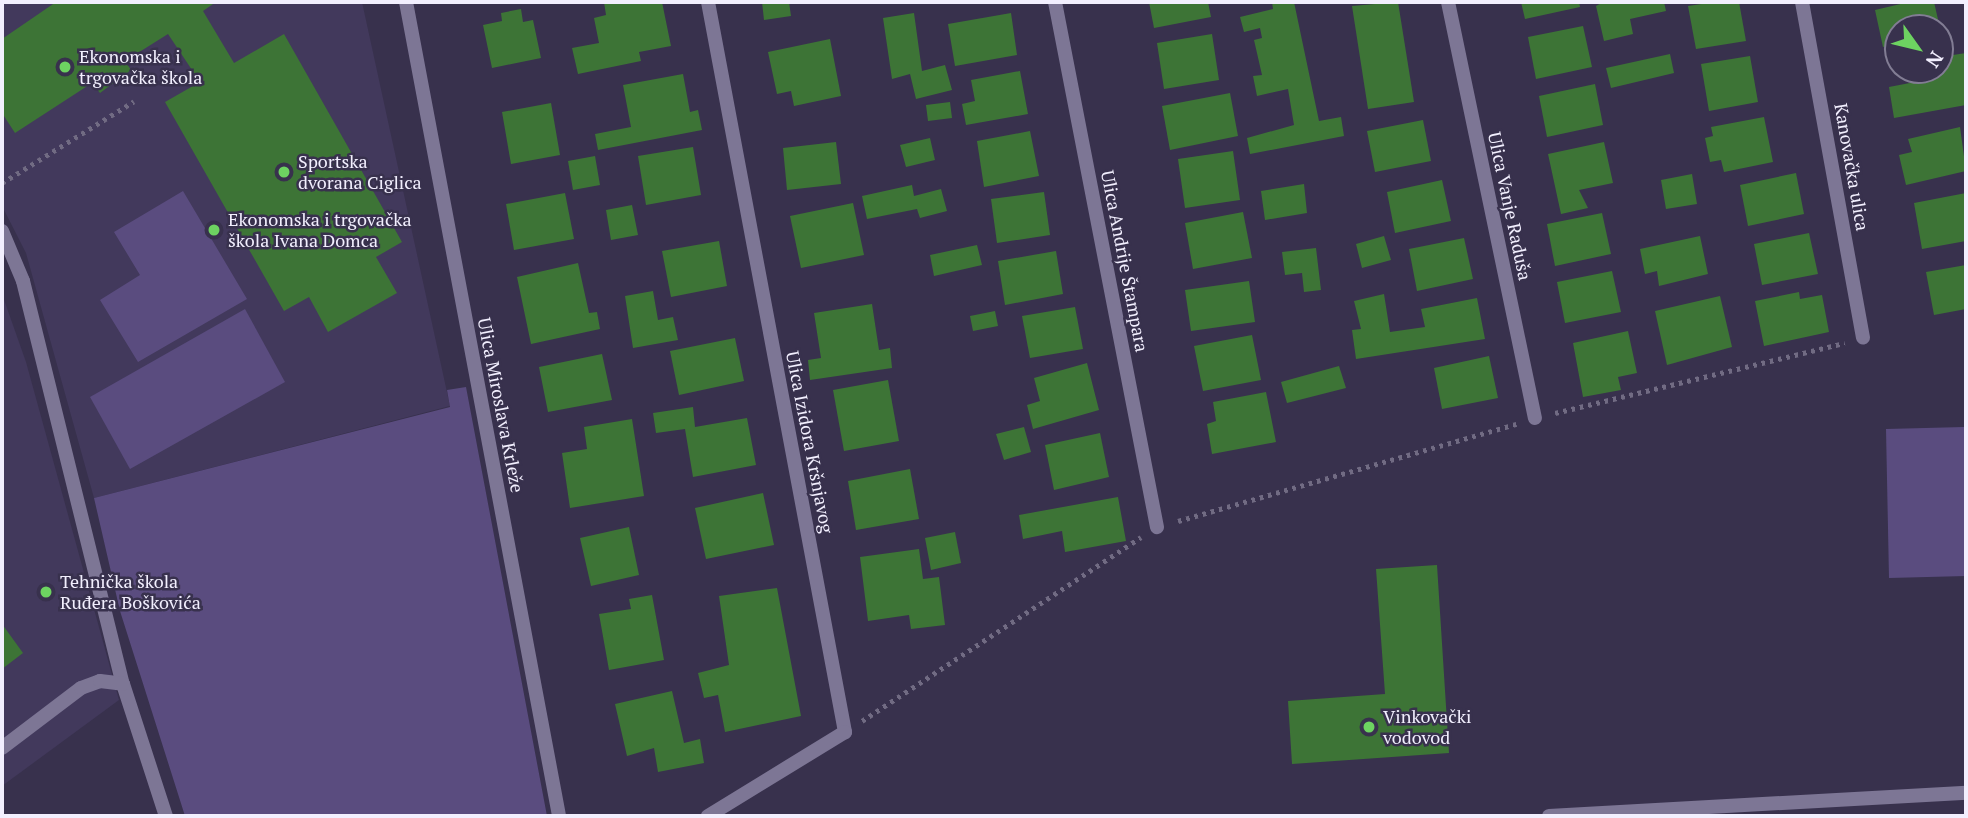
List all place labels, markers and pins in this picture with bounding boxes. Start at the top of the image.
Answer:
place label: Ekonomska i trgovačka škola [79,46,202,88]
marker: Ekonomska i trgovačka škola [57,59,73,75]
place label: Sportska dvorana Ciglica [298,151,422,194]
marker: Sportska dvorana Ciglica [276,164,292,180]
place label: Ekonomska i trgovačka škola Ivana Domca [228,209,412,252]
marker: Ekonomska i trgovačka škola Ivana Domca [206,222,222,238]
place label: Tehnička škola Ruđera Boškovića [60,571,201,614]
marker: Tehnička škola Ruđera Boškovića [38,584,54,600]
place label: Vinkovački vodovod [1383,706,1471,748]
marker: Vinkovački vodovod [1361,719,1377,735]

